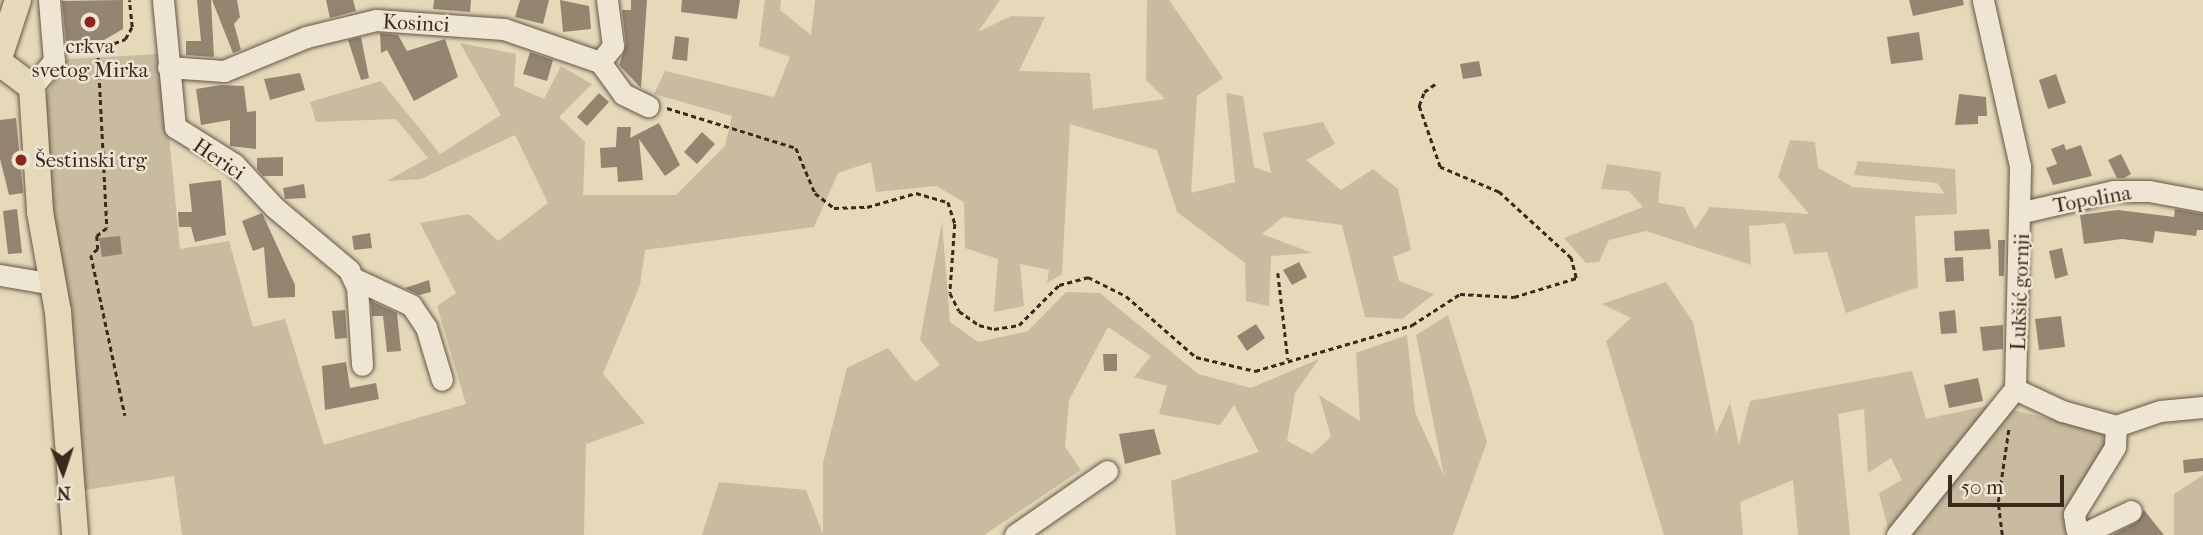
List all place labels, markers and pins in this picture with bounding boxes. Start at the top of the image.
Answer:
marker: crkva svetog Mirka [82,14,98,30]
place label: crkva svetog Mirka [32,33,148,83]
place label: Šestinski trg [35,147,147,173]
marker: Šestinski trg [13,152,29,168]

